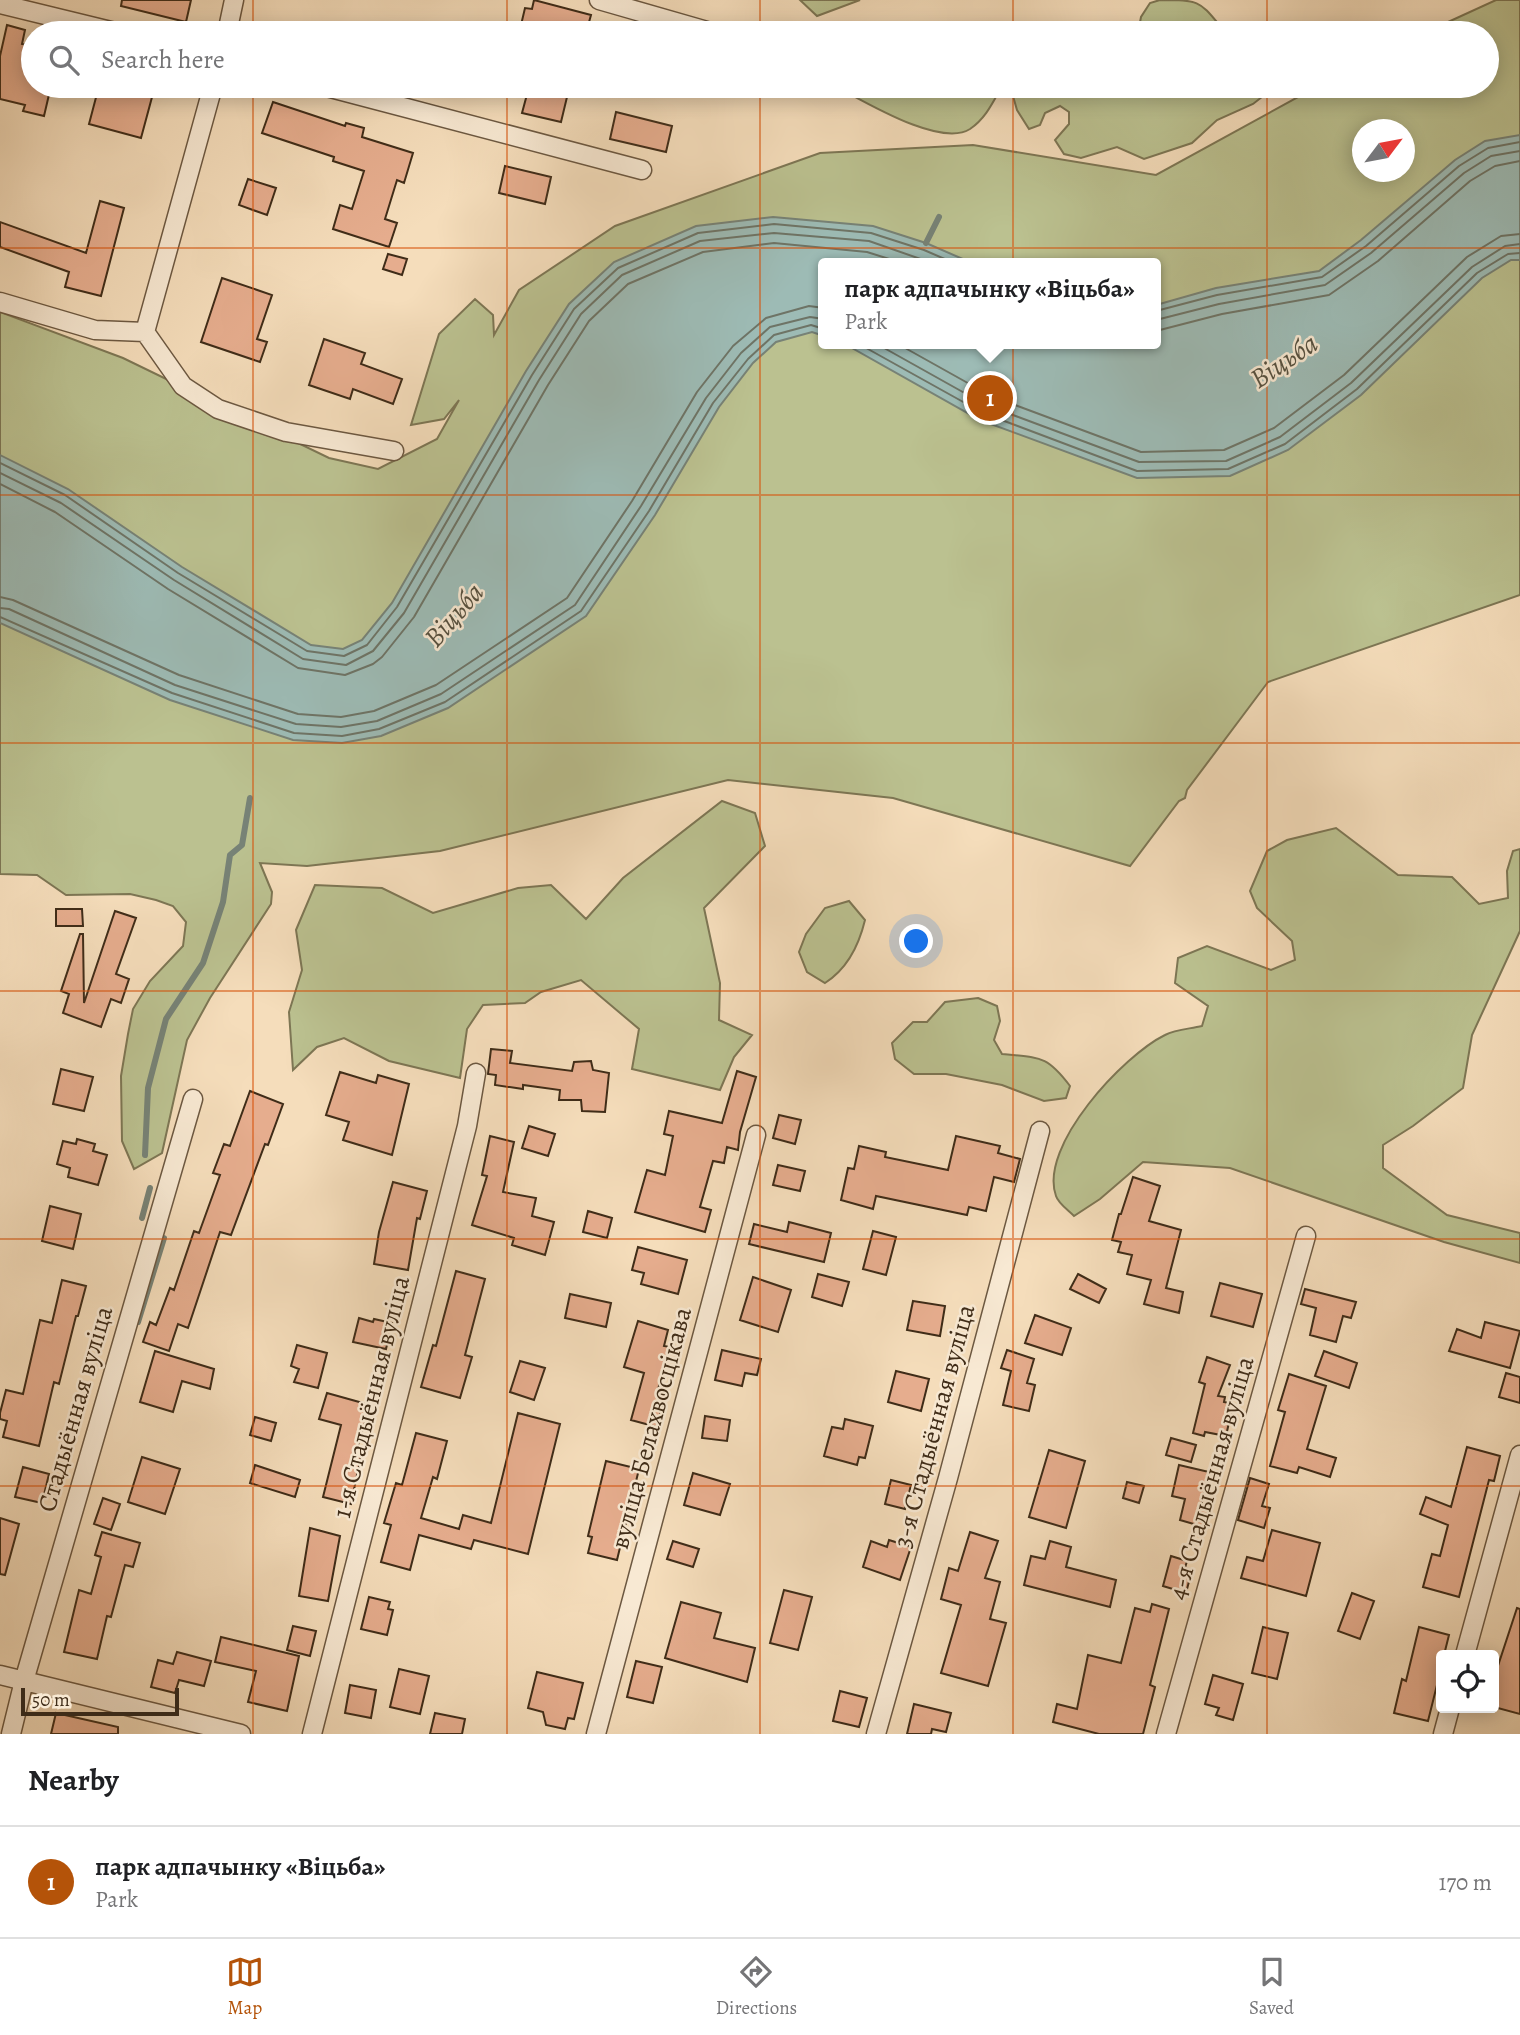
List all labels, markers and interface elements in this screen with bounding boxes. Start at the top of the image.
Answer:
search box [21,21,1499,98]
icon: search [45,41,83,79]
text: Search here [101,42,225,77]
north arrow [1352,119,1415,182]
popup [818,258,1161,349]
text: парк адпачынку «Віцьба» [844,271,1135,306]
text: Park [844,306,887,337]
water label: Віцьба [1243,325,1325,397]
pin: 1 [967,372,1013,424]
water label: Віцьба [415,575,493,655]
your location [899,924,933,958]
street label: 1-я Стадыённая вуліца [324,1272,418,1522]
street label: 3-я Стадыённая вуліца [885,1301,983,1551]
street label: Стадыённая вуліца [29,1302,121,1516]
street label: вуліца Белахвосцікава [602,1303,700,1553]
street label: 4-я Стадыённая вуліца [1160,1352,1262,1604]
map controls [1436,1650,1499,1713]
button: locate [1436,1650,1499,1713]
scale bar [21,1685,178,1717]
text: 50 m [32,1687,70,1713]
text: Nearby [28,1760,119,1800]
text: парк адпачынку «Віцьба» [95,1849,385,1884]
text: 1 [47,1867,55,1898]
text: 170 m [1439,1867,1492,1898]
text: Park [95,1884,138,1915]
tab: Map [226,1953,264,2021]
tab: Directions [716,1953,797,2021]
tab: Saved [1249,1953,1294,2021]

